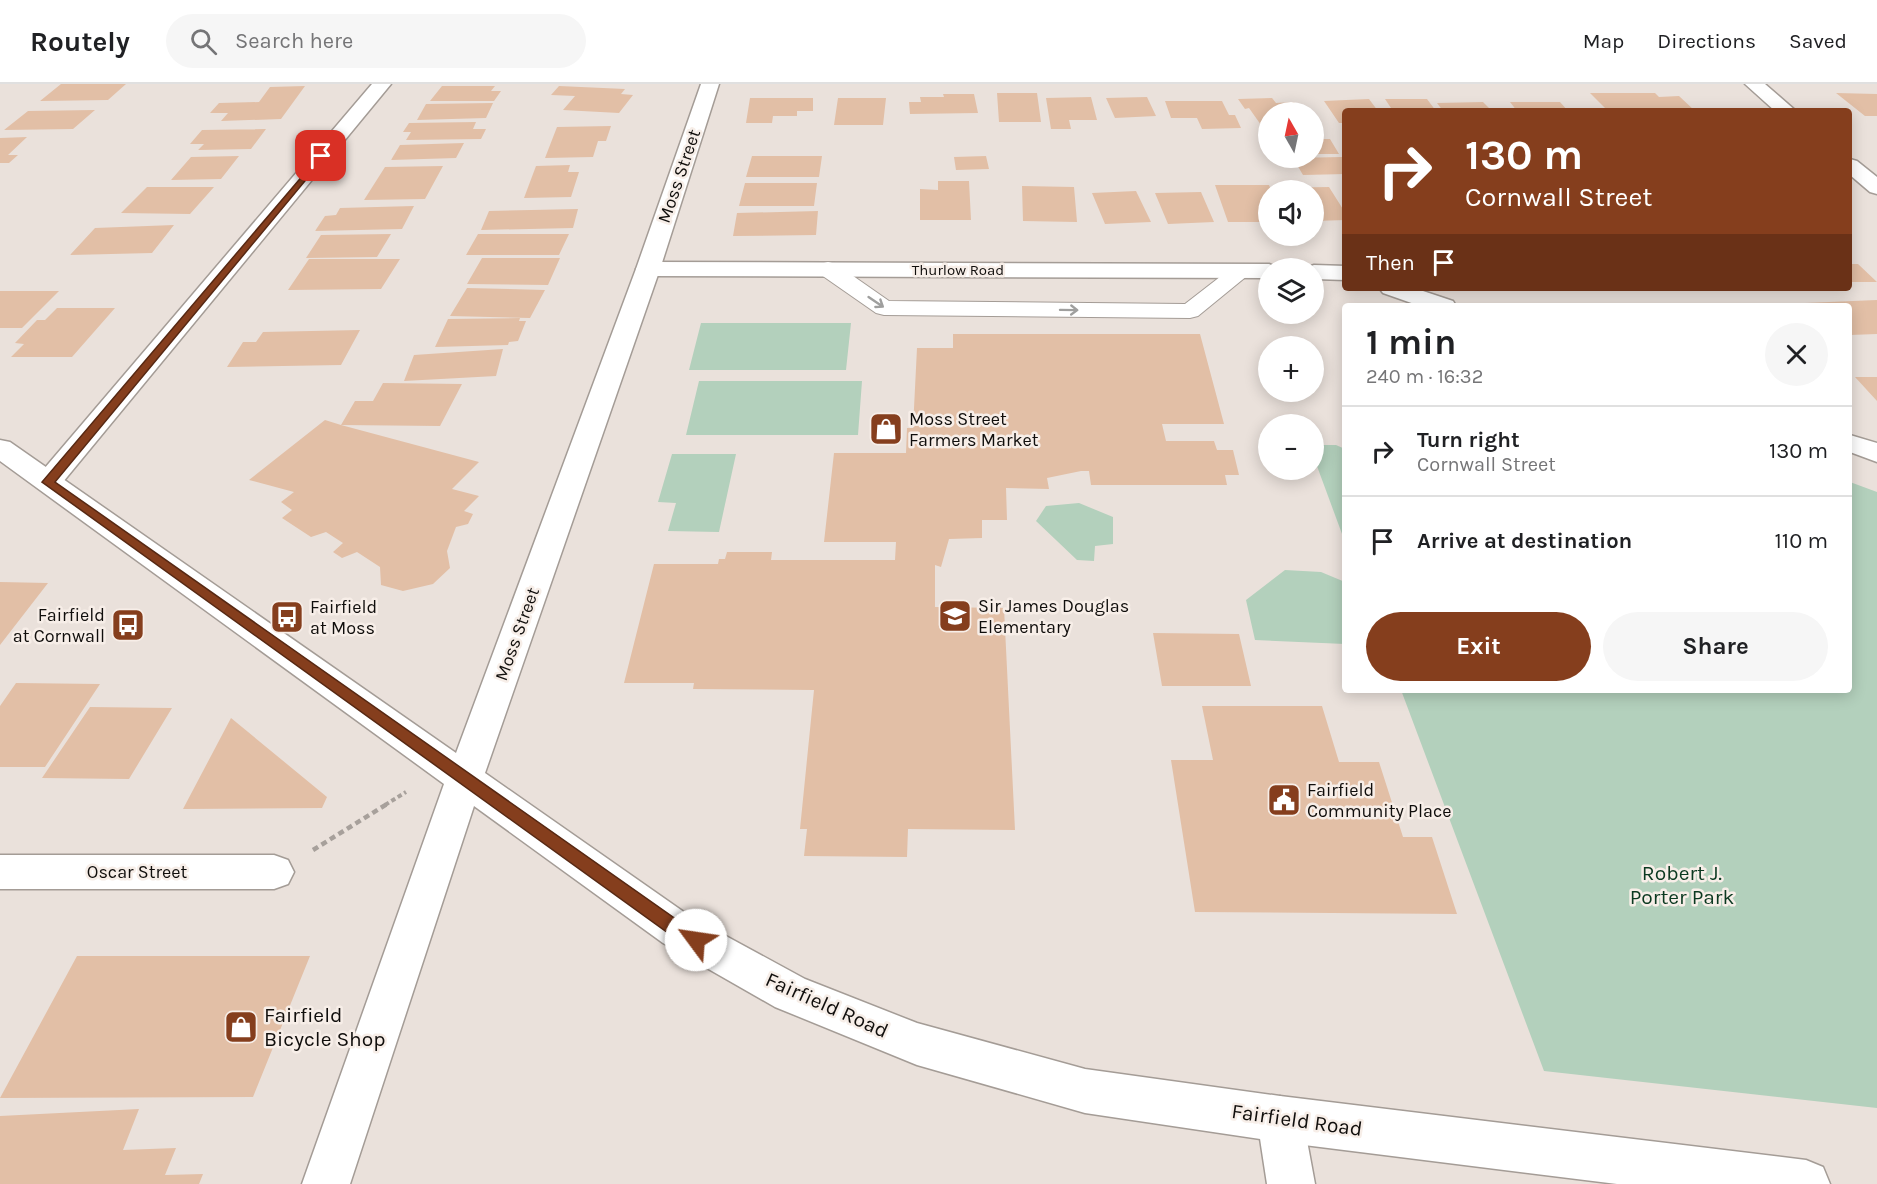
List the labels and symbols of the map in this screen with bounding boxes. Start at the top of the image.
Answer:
north arrow [1258,102,1324,168]
street label: Moss Street [653,126,705,226]
pin [295,130,346,181]
street label: Thurlow Road [912,261,1004,279]
one-way arrow [867,297,884,309]
one-way arrow [1059,304,1079,316]
place label: Moss Street Farmers Market [909,408,1039,451]
shop icon: Moss Street Farmers Market [868,411,904,447]
street label: Moss Street [490,584,544,684]
place label: Sir James Douglas Elementary [978,595,1129,638]
place label: Fairfield at Moss [310,596,377,639]
school or university icon: Sir James Douglas Elementary [937,598,973,634]
bus stop icon: Fairfield at Moss [269,599,305,635]
place label: Fairfield at Cornwall [13,604,105,647]
bus stop icon: Fairfield at Cornwall [110,607,146,643]
place label: Fairfield Community Place [1307,779,1452,822]
public building icon: Fairfield Community Place [1266,782,1302,818]
street label: Oscar Street [87,861,187,883]
park label: Robert J. Porter Park [1630,861,1734,909]
position arrow [664,908,728,972]
street label: Fairfield Road [762,967,892,1043]
place label: Fairfield Bicycle Shop [264,1003,386,1051]
shop icon: Fairfield Bicycle Shop [223,1009,259,1045]
street label: Fairfield Road [1230,1099,1364,1141]

